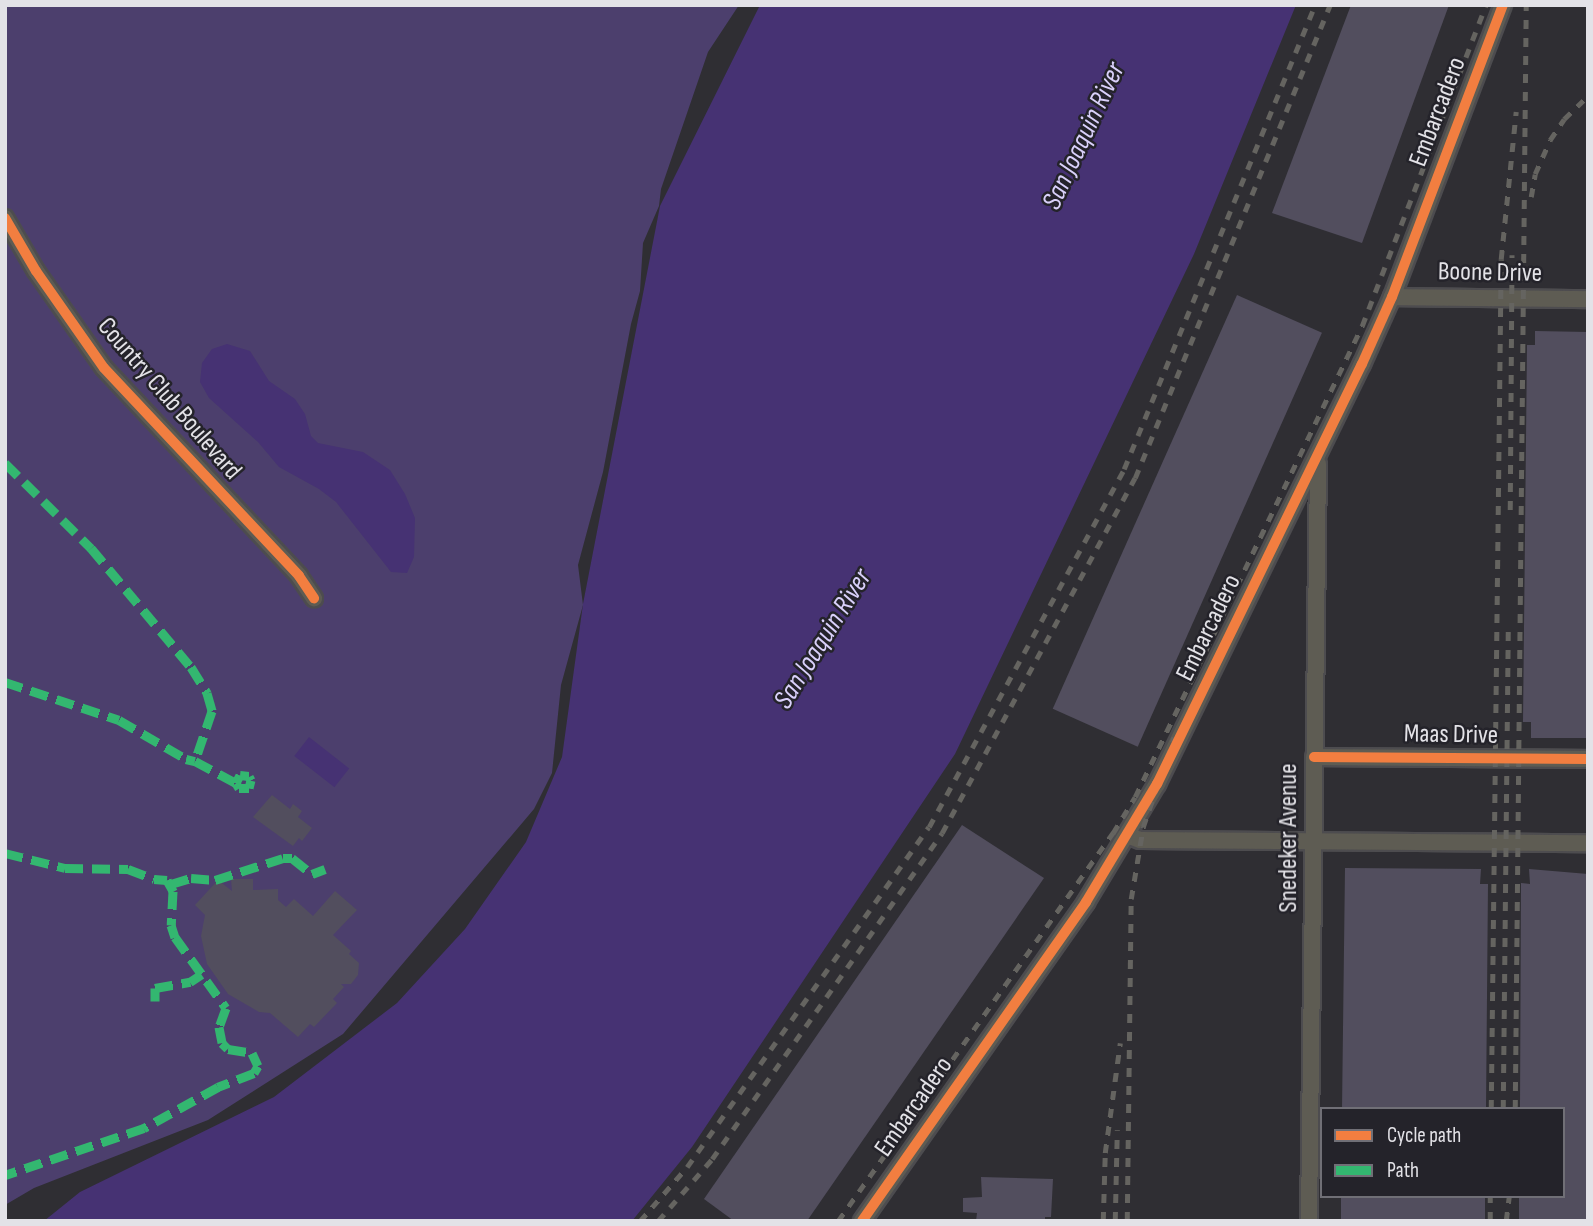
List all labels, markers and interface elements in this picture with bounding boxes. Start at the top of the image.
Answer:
street label: Embarcadero [1403,53,1473,171]
water label: San Joaquin River [1035,57,1133,215]
street label: Boone Drive [1438,256,1542,290]
street label: Country Club Boulevard [90,312,248,486]
water label: San Joaquin River [767,563,879,715]
street label: Embarcadero [1170,570,1248,686]
street label: Maas Drive [1404,719,1498,751]
street label: Snedeker Avenue [1273,763,1305,913]
street label: Embarcadero [868,1051,960,1163]
legend [1320,1107,1565,1198]
text: Cycle path [1387,1123,1461,1148]
text: Path [1387,1158,1419,1183]

